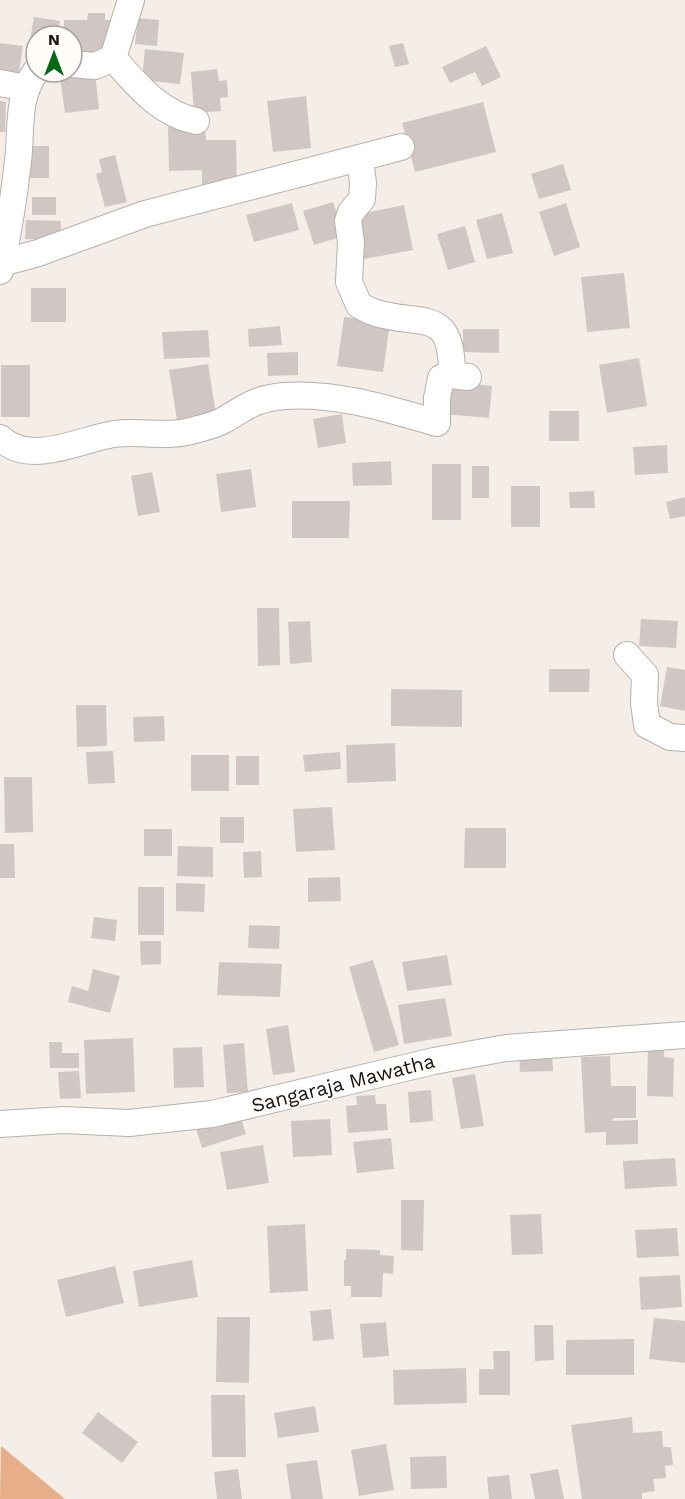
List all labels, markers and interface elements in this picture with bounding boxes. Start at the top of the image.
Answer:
north arrow [24,24,84,84]
text: N [48,30,60,49]
street label: Sangaraja Mawatha [249,1049,437,1117]

